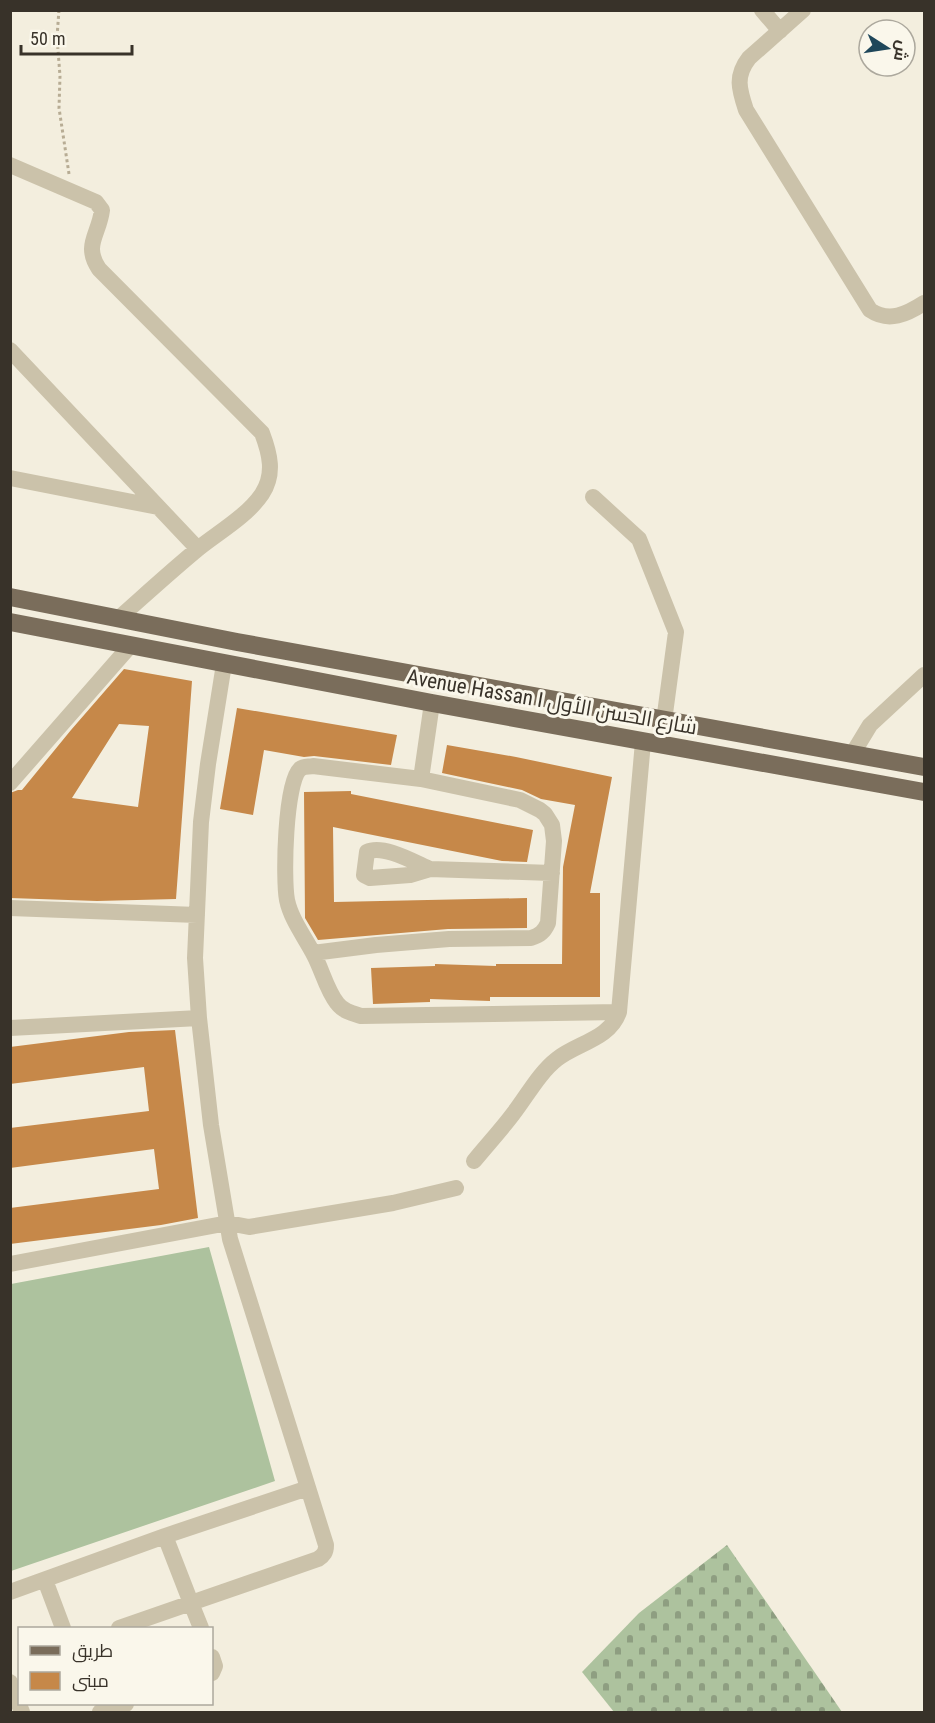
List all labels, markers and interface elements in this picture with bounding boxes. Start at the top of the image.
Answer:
scale bar [21,18,132,56]
north arrow [857,18,917,78]
text: 50 m [30,28,65,49]
text: ش [890,39,913,63]
street label: Avenue Hassan I شارع الحسن الأول [405,665,699,741]
legend [18,1627,213,1705]
text: طريق [72,1640,113,1663]
text: مبنى [72,1670,109,1692]

